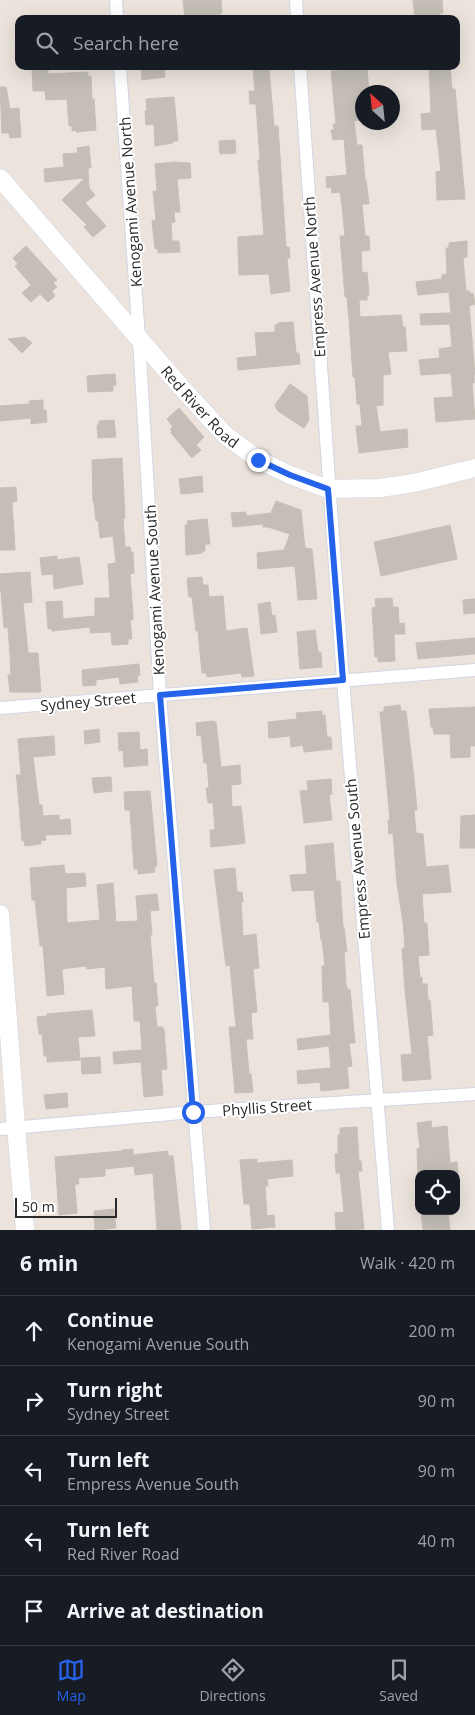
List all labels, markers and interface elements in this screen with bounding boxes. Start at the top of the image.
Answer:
search box [15,15,460,70]
icon: search [33,29,61,57]
text: Search here [73,30,179,56]
north arrow [355,85,400,130]
street label: Kenogami Avenue North [114,116,146,288]
street label: Empress Avenue North [298,196,330,358]
street label: Red River Road [157,361,243,452]
route end [247,449,270,472]
street label: Kenogami Avenue South [140,504,168,676]
street label: Sydney Street [39,687,137,715]
street label: Empress Avenue South [340,778,374,940]
street label: Phyllis Street [221,1094,313,1120]
route start [182,1101,205,1124]
map controls [415,1170,460,1215]
button: locate [415,1170,460,1215]
scale bar [15,1195,118,1218]
text: 50 m [22,1197,55,1216]
text: 6 min [20,1249,78,1277]
text: Walk · 420 m [360,1252,455,1274]
text: Continue [67,1307,154,1333]
icon: ahead [20,1317,48,1345]
text: 200 m [409,1320,455,1342]
text: Kenogami Avenue South [67,1333,249,1355]
text: Turn right [67,1377,162,1403]
icon: right [20,1387,48,1415]
text: 90 m [418,1390,455,1412]
text: Sydney Street [67,1403,169,1425]
text: Turn left [67,1447,149,1473]
icon: left [20,1457,48,1485]
text: 90 m [418,1460,455,1482]
text: Empress Avenue South [67,1473,239,1495]
text: Turn left [67,1517,149,1543]
icon: left [20,1527,48,1555]
text: 40 m [418,1530,455,1552]
text: Red River Road [67,1543,180,1565]
icon: arrive [20,1597,48,1625]
text: Arrive at destination [67,1598,264,1624]
tab: Map [57,1656,86,1705]
tab: Directions [199,1656,266,1705]
tab: Saved [379,1656,418,1705]

